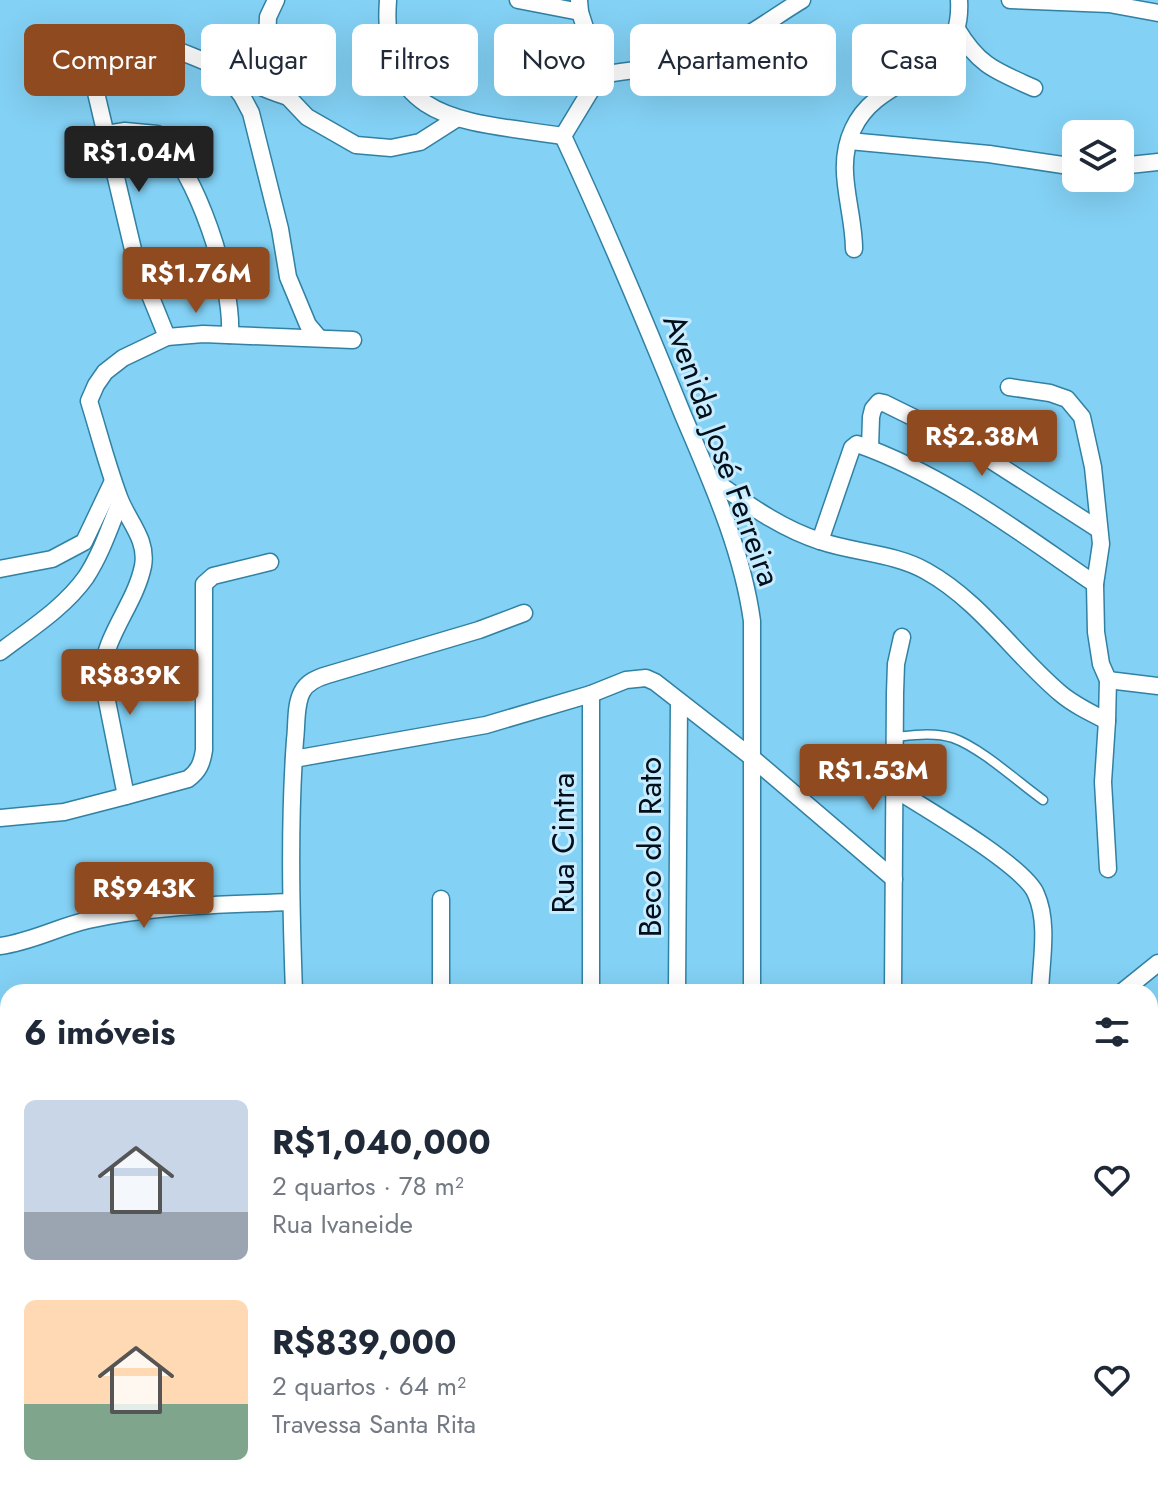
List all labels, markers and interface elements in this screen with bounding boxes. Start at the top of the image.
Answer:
chip: Comprar [24,24,185,96]
chip: Alugar [201,24,336,96]
chip: Filtros [352,24,478,96]
chip: Novo [494,24,614,96]
chip: Apartamento [630,24,836,96]
chip: Casa [852,24,966,96]
map controls [1062,120,1134,192]
button: layers [1062,120,1134,192]
pin: R$1.04M [65,126,213,194]
text: R$1.04M [82,133,196,171]
pin: R$1.76M [122,247,270,315]
text: R$1.76M [141,254,251,292]
street label: Avenida José Ferreira [651,308,793,592]
pin: R$2.38M [908,410,1056,478]
text: R$2.38M [925,417,1039,455]
pin: R$839K [65,649,195,717]
text: R$839K [79,656,181,694]
pin: R$1.53M [799,744,947,812]
text: R$1.53M [818,751,928,789]
street label: Beco do Rato [627,757,673,937]
street label: Rua Cintra [540,773,586,913]
pin: R$943K [79,862,209,930]
text: R$943K [93,869,195,907]
text: 6 imóveis [24,1008,176,1057]
icon: filters [1090,1010,1134,1054]
text: R$1,040,000 [272,1118,491,1167]
icon: home [88,1132,184,1228]
icon: heart [1090,1158,1134,1202]
text: 2 quartos · 78 m² [272,1167,464,1205]
text: Rua Ivaneide [272,1205,413,1243]
text: R$839,000 [272,1318,456,1367]
icon: home [88,1332,184,1428]
icon: heart [1090,1358,1134,1402]
text: 2 quartos · 64 m² [272,1367,466,1405]
text: Travessa Santa Rita [272,1405,476,1443]

